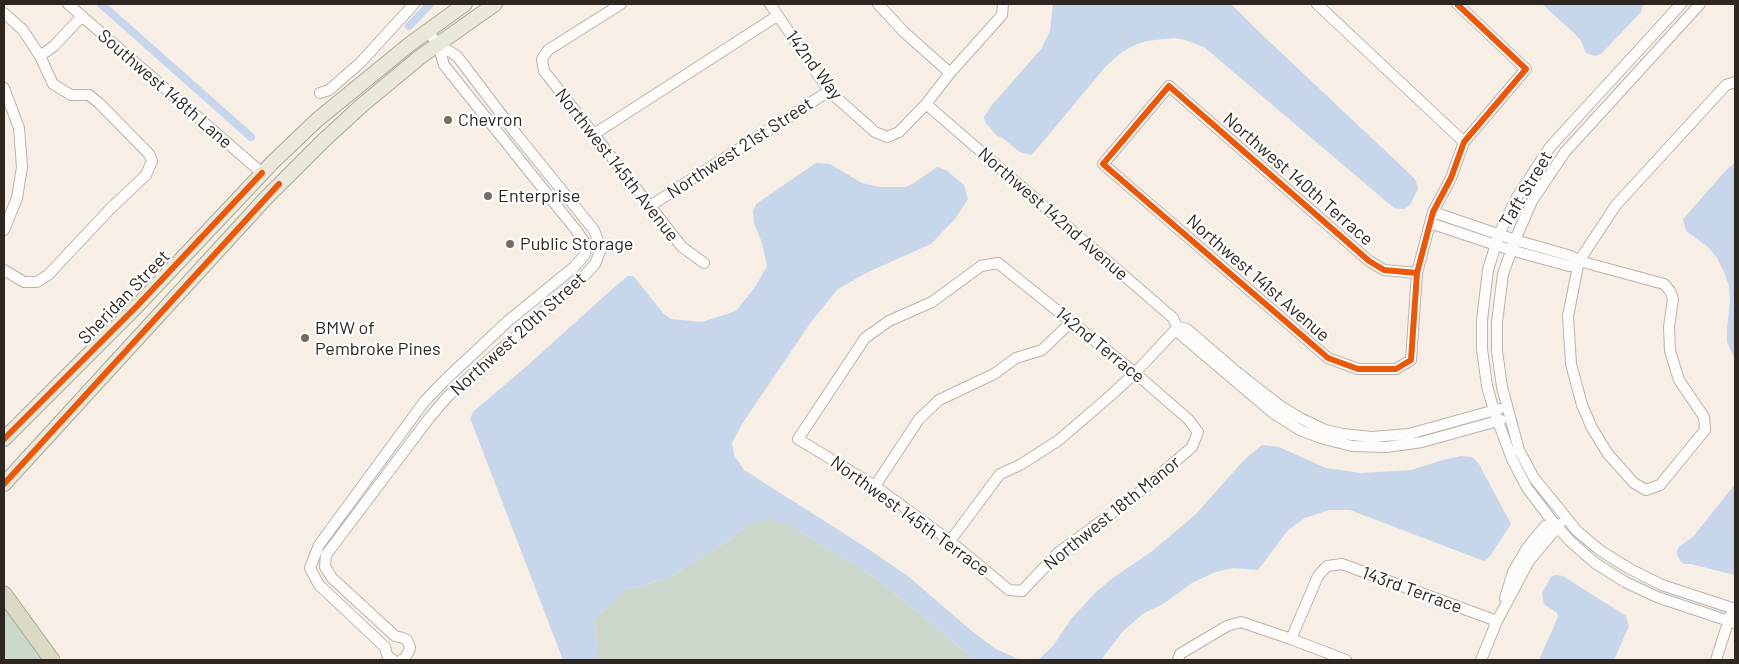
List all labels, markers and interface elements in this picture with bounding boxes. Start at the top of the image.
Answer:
street label: Southwest 148th Lane [93,25,237,153]
street label: 142nd Way [781,26,847,104]
street label: Northwest 145th Avenue [551,84,683,246]
street label: Northwest 21st Street [663,93,817,203]
street label: Northwest 140th Terrace [1219,108,1377,250]
place label: Chevron [458,109,522,131]
marker: Chevron [442,114,454,126]
street label: Northwest 142nd Avenue [974,143,1132,285]
street label: Taft Street [1495,147,1557,231]
place label: Enterprise [498,185,580,207]
marker: Enterprise [482,190,494,202]
street label: Northwest 141st Avenue [1182,210,1334,346]
place label: Public Storage [520,233,633,255]
marker: Public Storage [504,238,516,250]
street label: Sheridan Street [74,246,174,348]
street label: Northwest 20th Street [446,268,590,400]
street label: 142nd Terrace [1051,302,1149,388]
place label: BMW of Pembroke Pines [315,317,441,359]
marker: BMW of Pembroke Pines [299,332,311,344]
street label: Northwest 145th Terrace [826,451,994,581]
street label: Northwest 18th Manor [1039,451,1185,575]
street label: 143rd Terrace [1359,562,1465,618]

